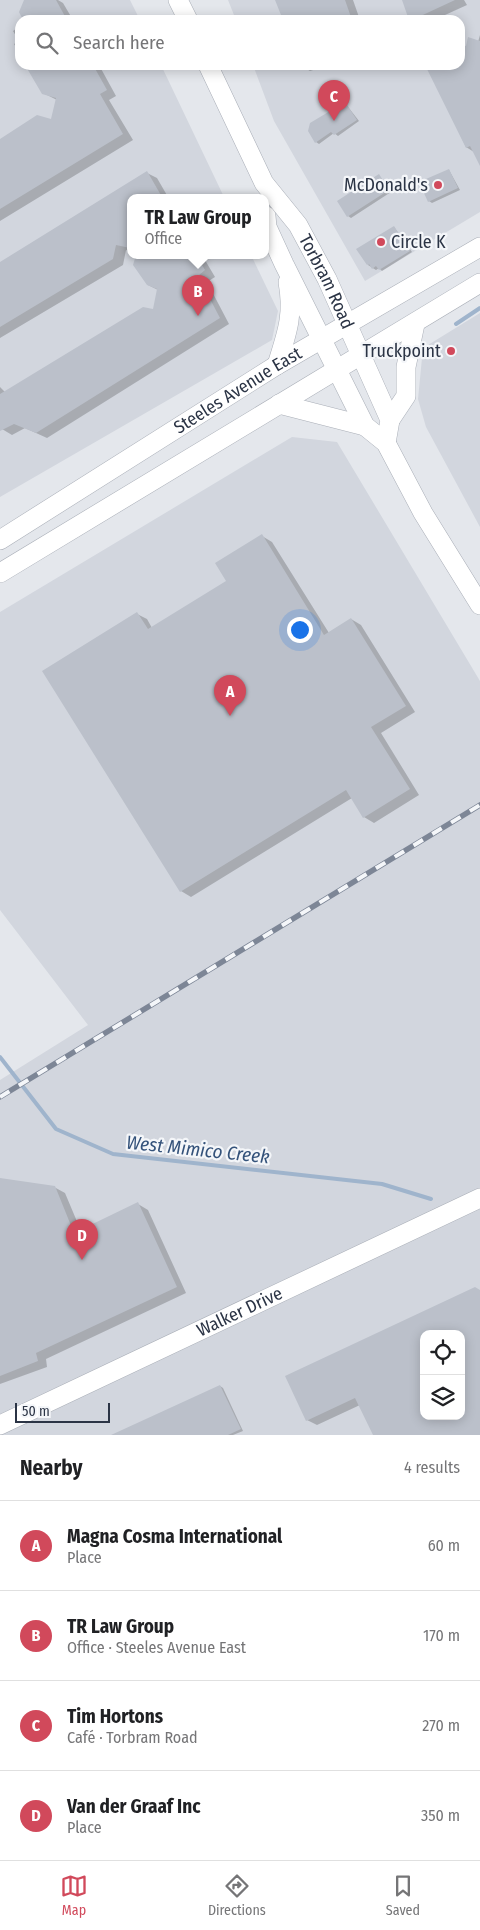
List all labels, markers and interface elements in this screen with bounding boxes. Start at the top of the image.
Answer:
search box [15,15,465,70]
icon: search [33,29,61,57]
text: Search here [73,31,165,54]
pin: C [318,80,350,121]
place label: McDonald's [344,174,428,196]
marker: McDonald's [432,179,444,191]
popup [127,194,269,259]
text: TR Law Group [145,206,252,229]
text: Office [145,229,182,248]
street label: Torbram Road [294,230,359,332]
place label: Circle K [391,231,446,253]
marker: Circle K [375,236,387,248]
pin: B [182,275,214,316]
place label: Truckpoint [362,340,441,362]
street label: Steeles Avenue East [170,342,306,438]
marker: Truckpoint [445,345,457,357]
your location [287,617,313,643]
pin: A [214,675,246,716]
water label: West Mimico Creek [125,1131,271,1168]
pin: D [66,1219,98,1260]
street label: Walker Drive [193,1282,286,1341]
map controls [420,1330,465,1420]
button: locate [420,1330,465,1375]
button: layers [420,1375,465,1420]
scale bar [15,1400,110,1423]
text: 50 m [22,1403,50,1420]
text: Nearby [20,1455,82,1481]
text: 4 results [404,1458,460,1477]
text: Magna Cosma International [67,1525,282,1548]
text: A [32,1536,40,1555]
text: 60 m [428,1536,460,1555]
text: Place [67,1548,102,1567]
text: TR Law Group [67,1615,174,1638]
text: B [32,1626,40,1645]
text: 170 m [423,1626,460,1645]
text: Office · Steeles Avenue East [67,1638,246,1657]
text: Tim Hortons [67,1705,163,1728]
text: C [32,1716,40,1735]
text: 270 m [422,1716,460,1735]
text: Café · Torbram Road [67,1728,198,1747]
text: Van der Graaf Inc [67,1795,200,1818]
text: D [31,1806,41,1825]
text: 350 m [421,1806,460,1825]
text: Place [67,1818,102,1837]
tab: Map [60,1872,88,1919]
tab: Directions [208,1872,266,1919]
tab: Saved [386,1872,420,1919]

